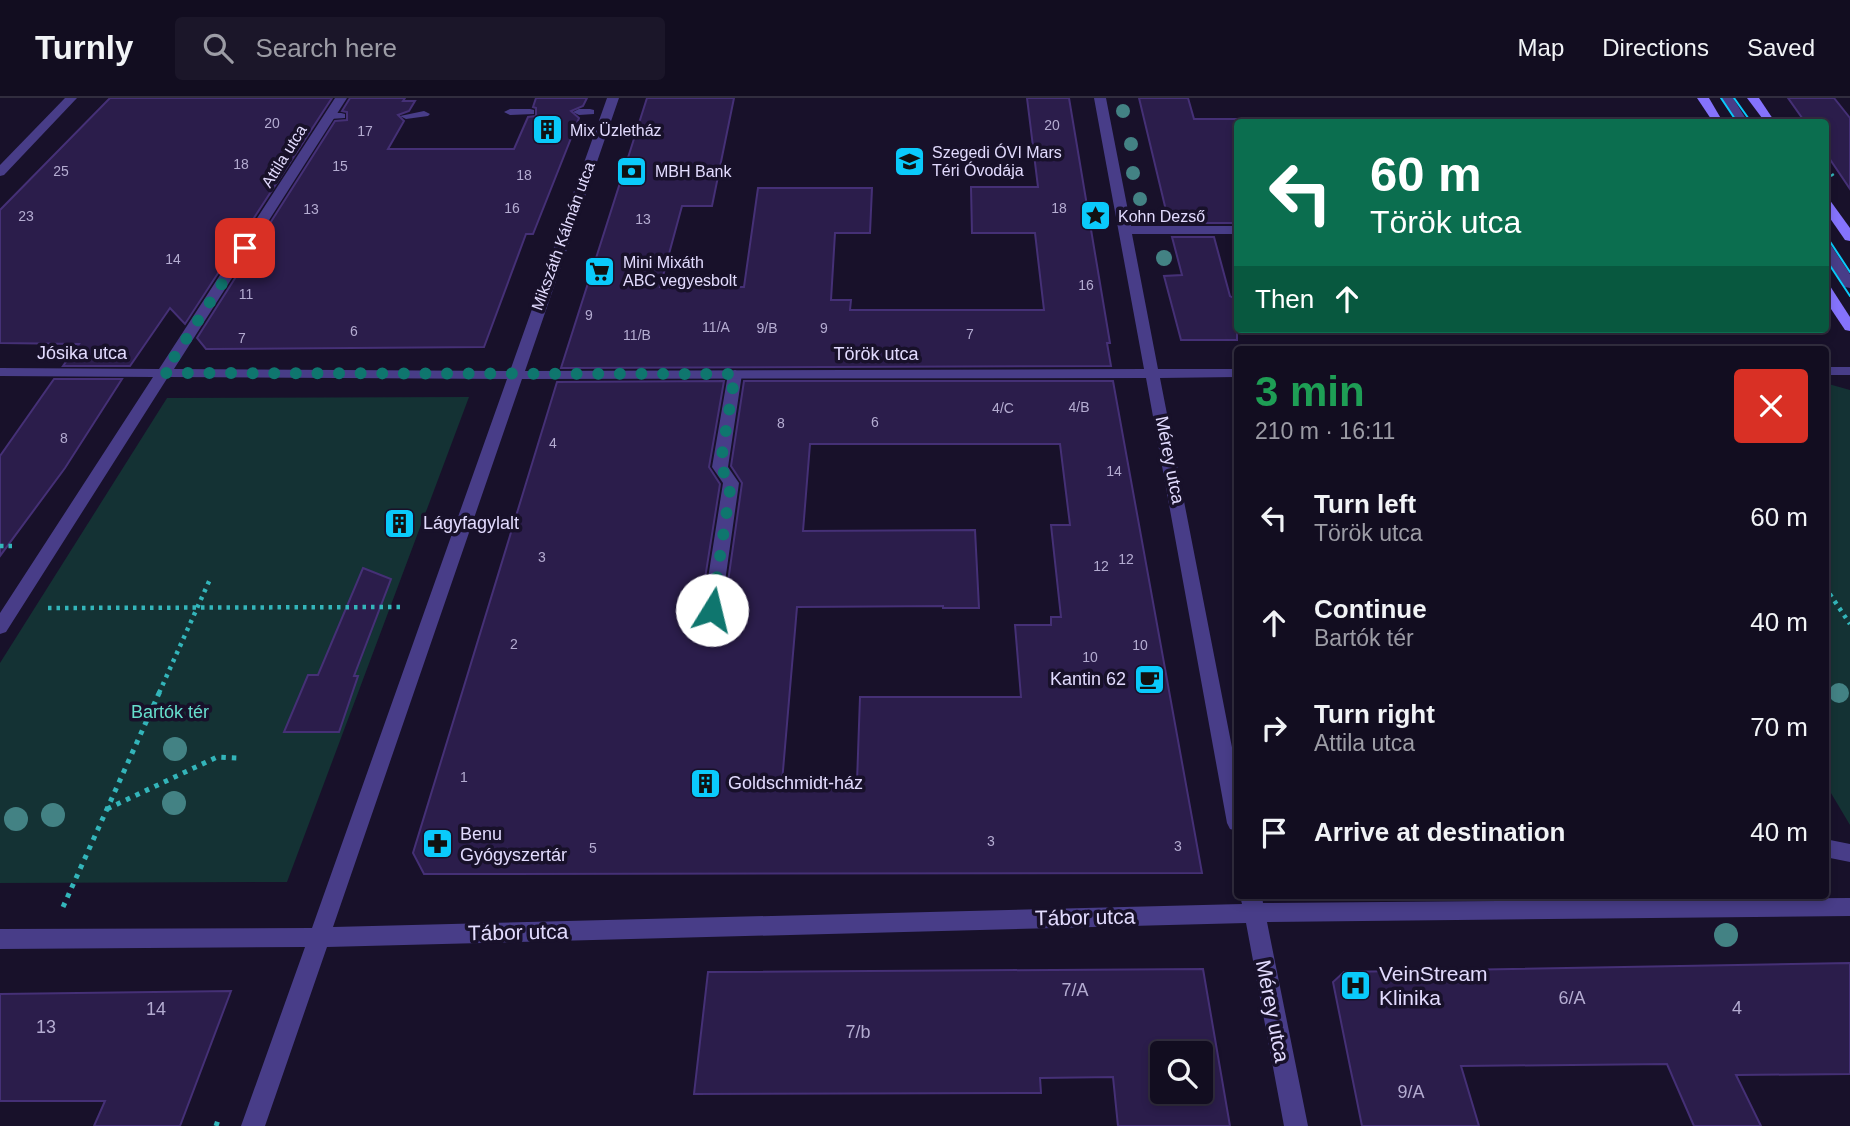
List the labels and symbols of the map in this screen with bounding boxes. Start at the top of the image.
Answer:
building icon: Mix Üzletház [530,113,564,147]
house number: 20 [264,115,280,131]
house number: 20 [1044,117,1060,133]
street label: Attila utca [258,122,310,190]
place label: Mix Üzletház [570,122,662,139]
house number: 17 [357,123,373,139]
place label: Szegedi ÓVI Mars Téri Óvodája [932,143,1062,179]
school or university icon: Szegedi ÓVI Mars Téri Óvodája [892,144,926,178]
bank icon: MBH Bank [615,154,649,188]
house number: 18 [233,156,249,172]
house number: 15 [332,158,348,174]
street label: Mikszáth Kálmán utca [528,159,598,312]
house number: 25 [53,163,69,179]
place label: MBH Bank [655,163,732,180]
house number: 18 [516,167,532,183]
place icon: Kohn Dezső [1078,199,1112,233]
house number: 16 [504,200,520,216]
house number: 18 [1051,200,1067,216]
house number: 13 [303,201,319,217]
house number: 23 [18,208,34,224]
place label: Kohn Dezső [1118,208,1205,225]
house number: 13 [635,211,651,227]
pin [215,218,275,278]
house number: 14 [165,251,181,267]
supermarket icon: Mini Mixáth ABC vegyesbolt [583,254,617,288]
place label: Mini Mixáth ABC vegyesbolt [623,254,737,289]
house number: 16 [1078,277,1094,293]
house number: 11 [239,286,253,302]
house number: 9 [585,307,593,323]
house number: 11/A [702,319,731,335]
house number: 9/B [756,320,778,336]
house number: 9 [820,320,828,336]
house number: 6 [350,323,358,339]
house number: 7 [966,326,974,342]
house number: 11/B [623,327,651,343]
house number: 7 [238,330,246,346]
street label: Jósika utca [37,343,128,363]
street label: Török utca [833,344,920,364]
house number: 4/B [1068,399,1090,415]
house number: 4/C [992,400,1014,416]
house number: 6 [871,414,879,430]
street label: Mérey utca [1152,414,1188,507]
house number: 8 [777,415,785,431]
house number: 8 [60,430,68,446]
house number: 4 [549,435,557,451]
house number: 14 [1106,463,1122,479]
building icon: Lágyfagylalt [383,506,417,540]
place label: Lágyfagylalt [423,513,519,533]
house number: 3 [538,549,546,565]
house number: 12 [1118,551,1134,567]
house number: 12 [1093,558,1109,574]
position arrow [675,573,749,647]
house number: 2 [510,636,518,652]
house number: 10 [1132,637,1148,653]
house number: 10 [1082,649,1098,665]
cafe icon: Kantin 62 [1132,662,1166,696]
place label: Kantin 62 [1050,669,1126,689]
park label: Bartók tér [131,702,209,722]
building icon: Goldschmidt-ház [688,766,722,800]
house number: 1 [460,769,468,785]
place label: Goldschmidt-ház [728,773,863,793]
place label: Benu Gyógyszertár [460,824,567,865]
pharmacy icon: Benu Gyógyszertár [420,827,454,861]
house number: 3 [987,833,995,849]
house number: 3 [1174,838,1182,854]
house number: 5 [589,840,597,856]
street label: Tábor utca [1035,905,1136,929]
street label: Tábor utca [468,920,569,944]
street label: Mérey utca [1252,958,1294,1064]
place label: VeinStream Klinika [1379,962,1488,1009]
hospital icon: VeinStream Klinika [1339,968,1373,1002]
house number: 7/A [1061,980,1089,1000]
house number: 6/A [1558,988,1586,1008]
house number: 4 [1732,998,1742,1018]
house number: 14 [146,999,166,1019]
house number: 13 [36,1017,56,1037]
house number: 7/b [845,1022,871,1042]
house number: 9/A [1397,1082,1425,1102]

